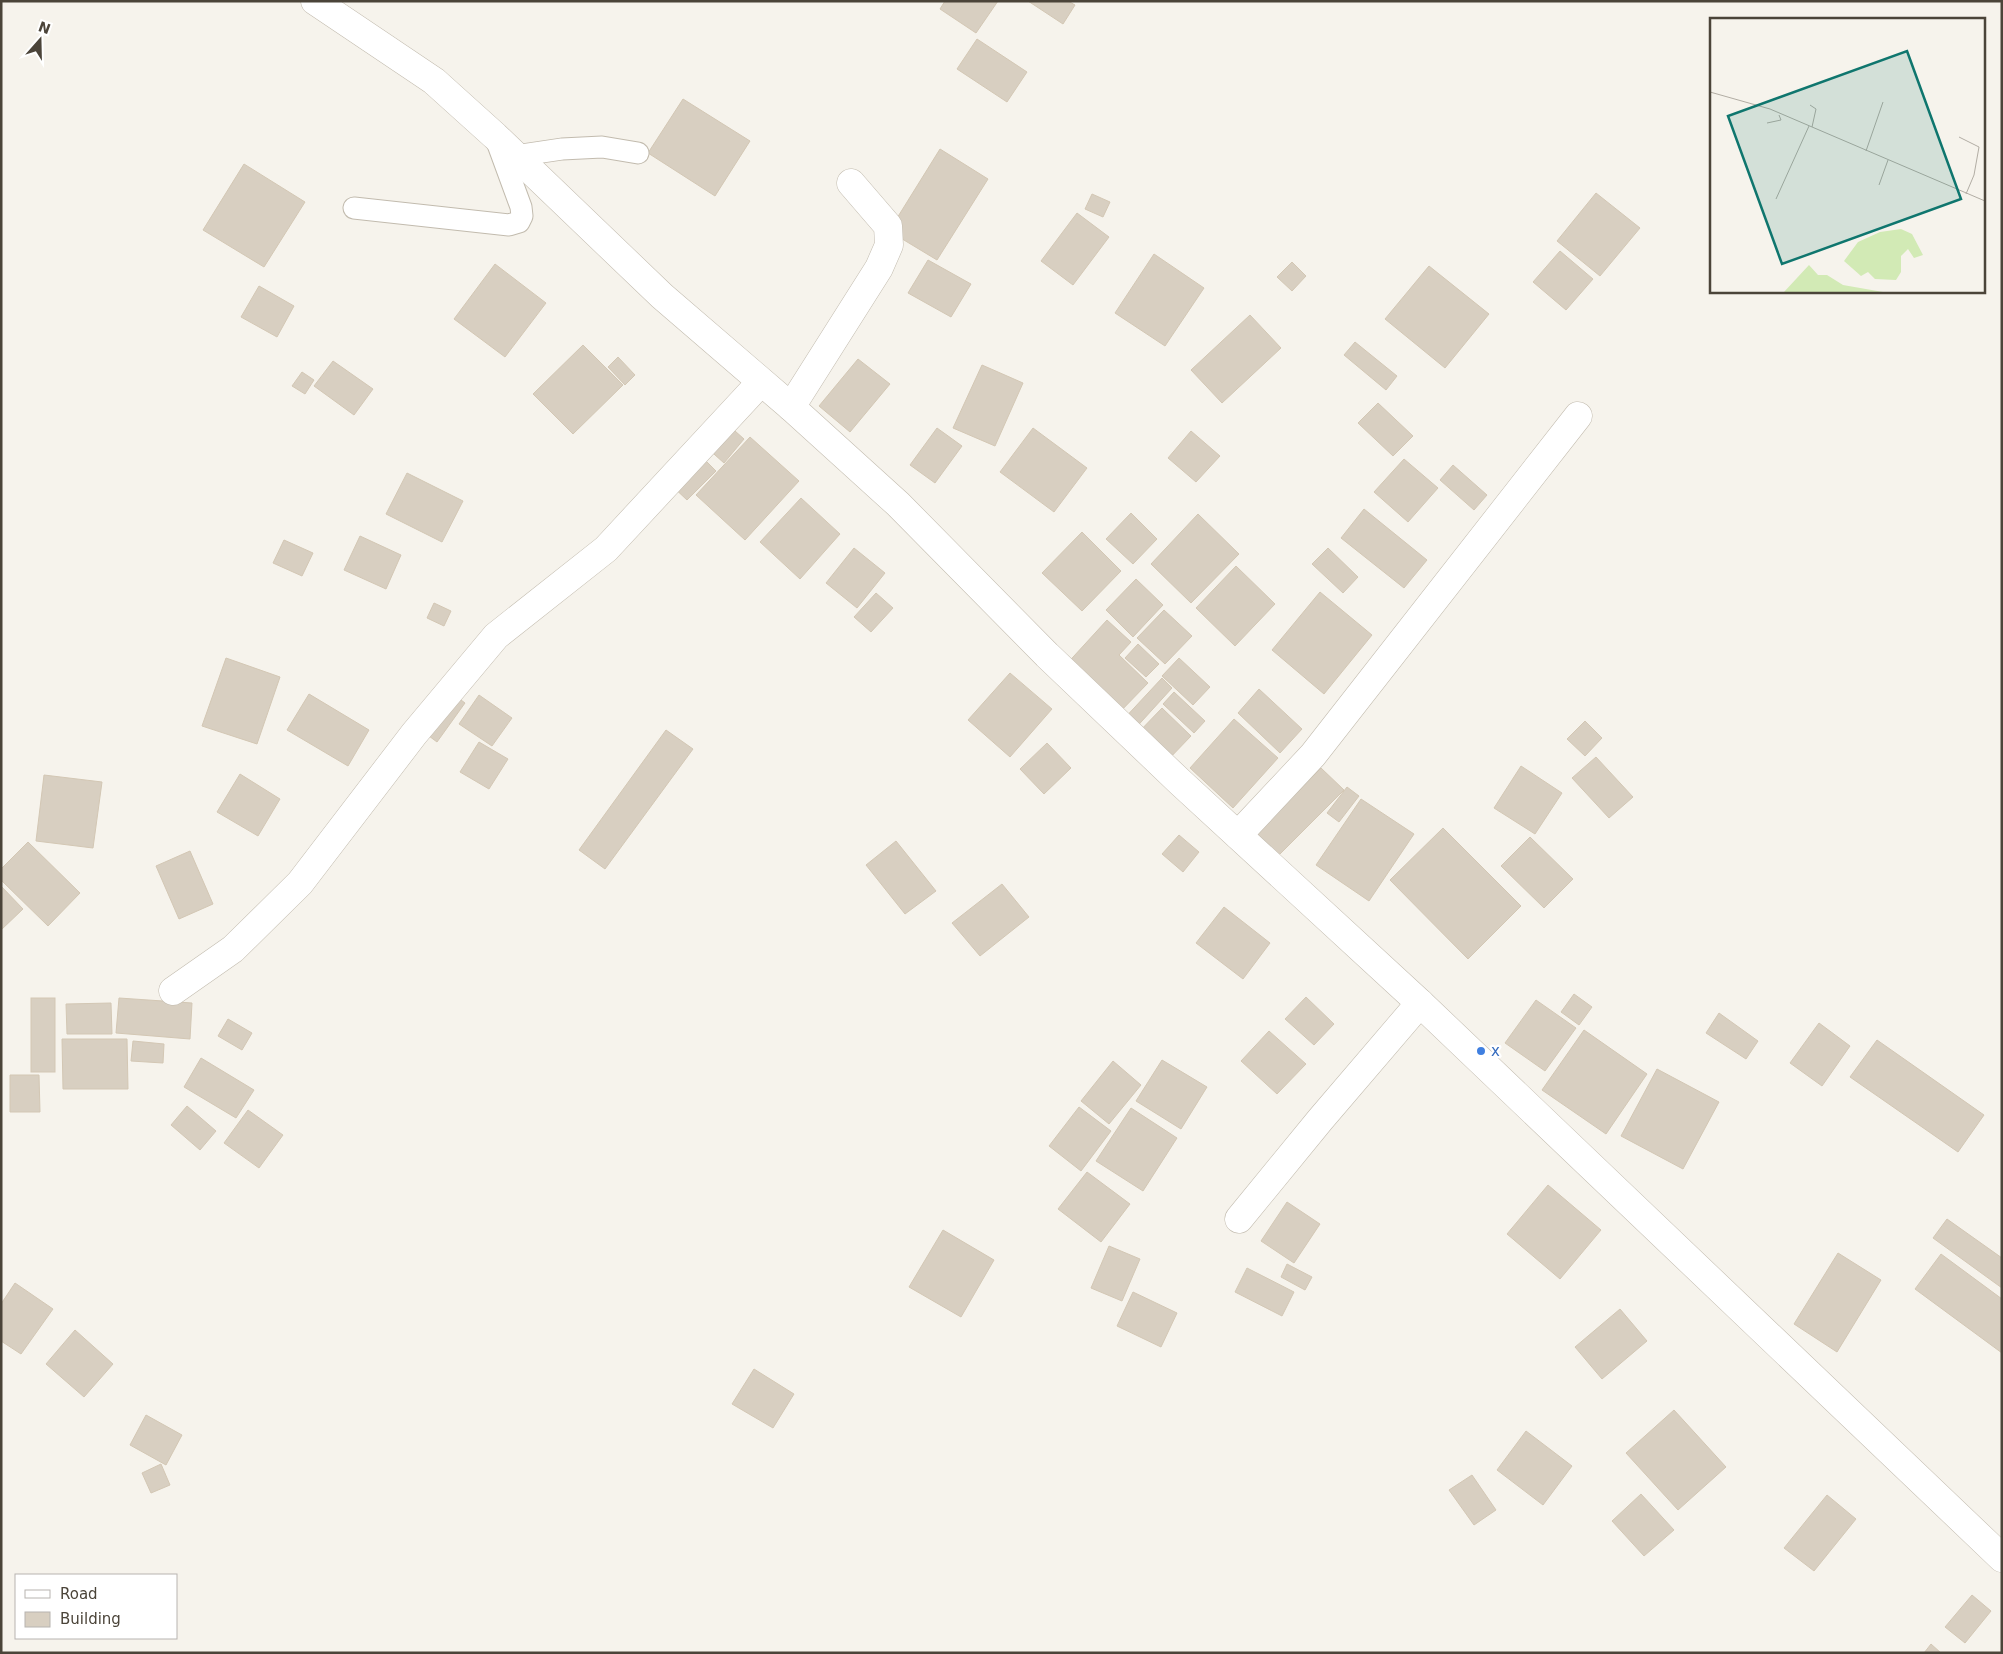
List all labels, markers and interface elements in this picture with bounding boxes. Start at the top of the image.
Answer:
north arrow [15,15,65,65]
text: N [36,18,53,37]
inset map [1710,18,1986,292]
place label: x [1491,1042,1500,1060]
marker: x [1475,1045,1487,1057]
legend [15,1574,178,1639]
text: Road [60,1585,98,1603]
text: Building [60,1610,121,1628]

